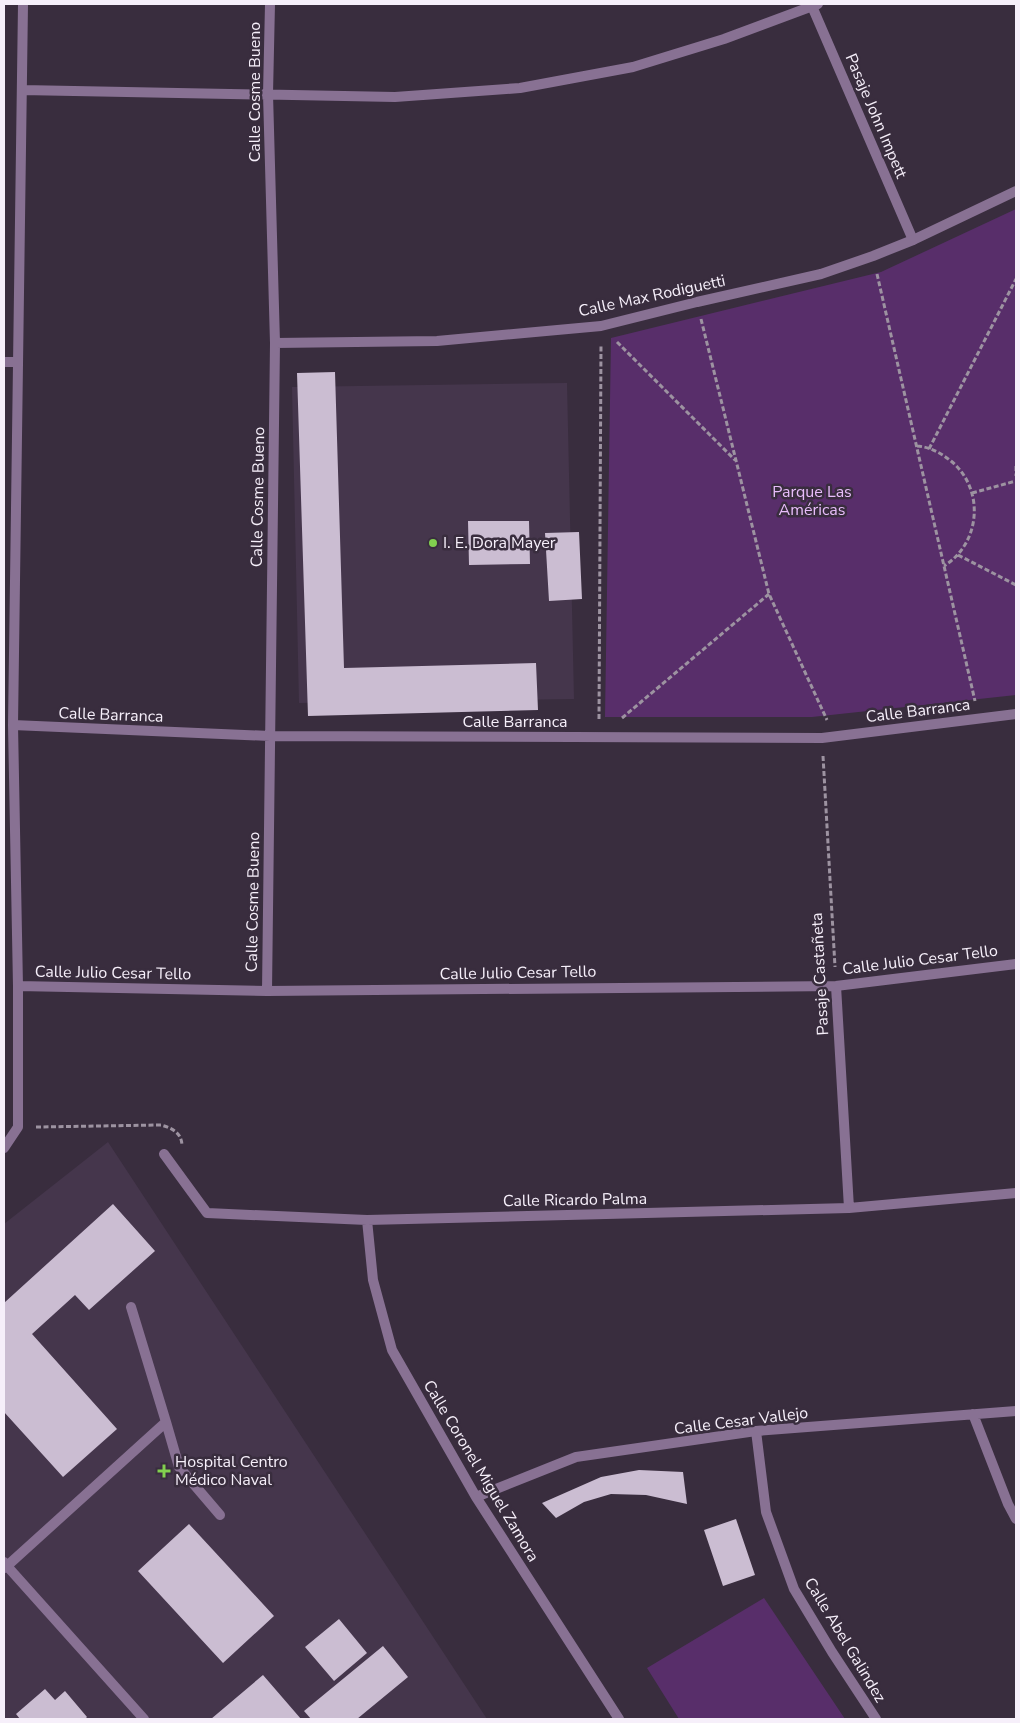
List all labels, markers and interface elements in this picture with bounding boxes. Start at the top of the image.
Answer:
street label: Calle Cosme Bueno [244,22,266,162]
street label: Pasaje John Impett [840,50,912,182]
street label: Calle Max Rodiguetti [576,270,728,322]
street label: Calle Cosme Bueno [246,427,270,567]
park label: Parque Las Américas [772,481,852,521]
place label: I. E. Dora Mayer [443,532,556,554]
marker: I. E. Dora Mayer [427,537,439,549]
street label: Calle Barranca [865,694,971,728]
street label: Calle Barranca [58,702,164,728]
street label: Calle Barranca [462,711,568,733]
street label: Calle Cosme Bueno [241,832,265,972]
street label: Pasaje Castañeta [806,912,834,1036]
street label: Calle Julio Cesar Tello [841,940,999,980]
street label: Calle Julio Cesar Tello [35,961,192,985]
street label: Calle Julio Cesar Tello [440,961,597,985]
street label: Calle Ricardo Palma [503,1188,647,1212]
street label: Calle Coronel Miguel Zamora [418,1376,544,1566]
street label: Calle Cesar Vallejo [673,1402,809,1440]
place label: Hospital Centro Médico Naval [175,1451,288,1491]
marker: Hospital Centro Médico Naval [157,1464,171,1478]
street label: Calle Abel Galindez [799,1573,891,1707]

